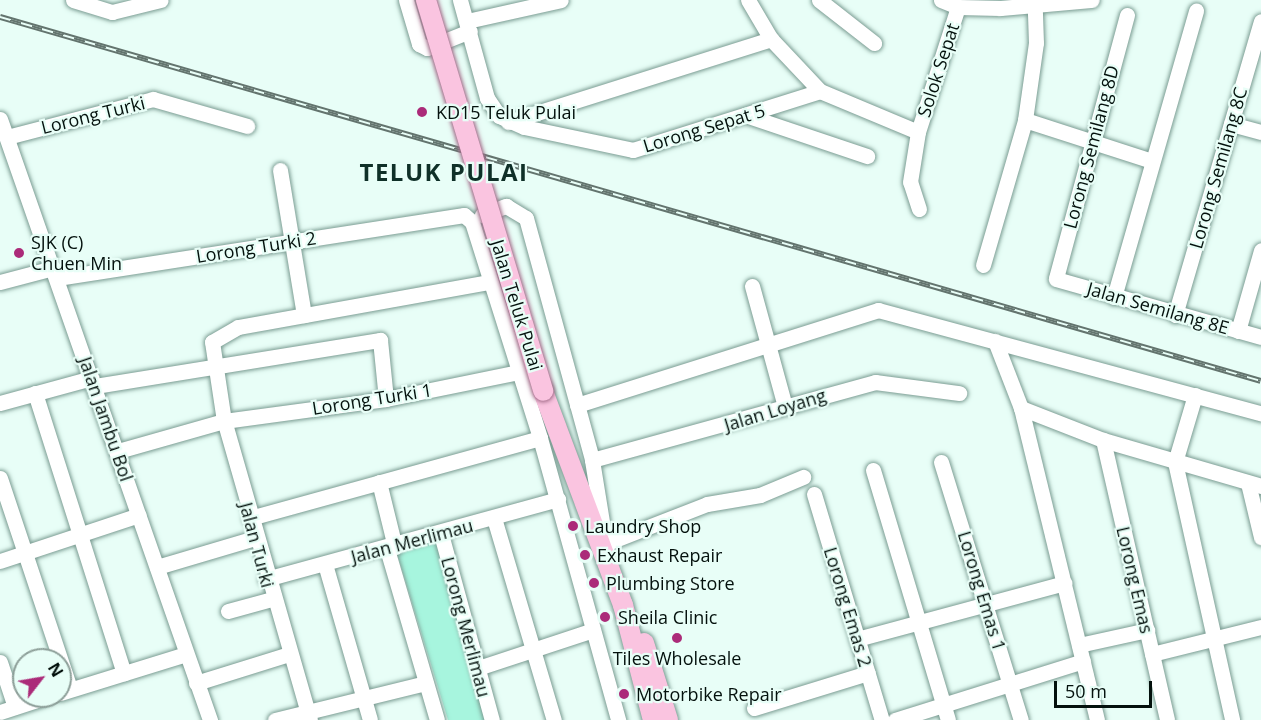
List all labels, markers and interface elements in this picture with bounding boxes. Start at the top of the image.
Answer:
street label: Solok Sepat [913,20,963,120]
street label: Lorong Semilang 8D [1059,63,1123,231]
street label: Lorong Semilang 8C [1185,85,1251,251]
street label: Lorong Turki [39,92,147,138]
street label: Lorong Sepat 5 [640,99,768,157]
place label: KD15 Teluk Pulai [436,101,576,123]
marker: KD15 Teluk Pulai [413,103,431,121]
district label: TELUK PULAI [360,158,528,186]
street label: Lorong Turki 2 [194,227,318,267]
place label: SJK (C) Chuen Min [31,232,122,274]
street label: Jalan Teluk Pulai [487,237,547,373]
marker: SJK (C) Chuen Min [12,246,26,260]
street label: Jalan Semilang 8E [1085,277,1231,339]
street label: Jalan Jambu Bol [75,354,137,484]
street label: Lorong Turki 1 [310,379,434,419]
street label: Jalan Loyang [722,384,828,436]
street label: Jalan Turki [235,500,279,590]
street label: Jalan Merlimau [349,514,475,568]
place label: Laundry Shop [585,515,701,537]
marker: Laundry Shop [566,519,580,533]
street label: Lorong Emas [1112,524,1158,636]
street label: Lorong Emas 1 [954,528,1010,654]
place label: Exhaust Repair [597,544,722,566]
street label: Lorong Emas 2 [820,544,876,670]
marker: Exhaust Repair [578,548,592,562]
street label: Lorong Merlimau [437,554,495,700]
place label: Plumbing Store [606,572,735,594]
marker: Plumbing Store [587,576,601,590]
place label: Sheila Clinic [618,606,717,628]
marker: Sheila Clinic [596,608,614,626]
marker: Tiles Wholesale [670,631,684,645]
place label: Tiles Wholesale [613,647,741,669]
north arrow [12,648,72,708]
text: N [43,659,68,681]
scale bar [1057,669,1154,707]
text: 50 m [1065,679,1107,703]
place label: Motorbike Repair [636,683,782,705]
marker: Motorbike Repair [617,687,631,701]

